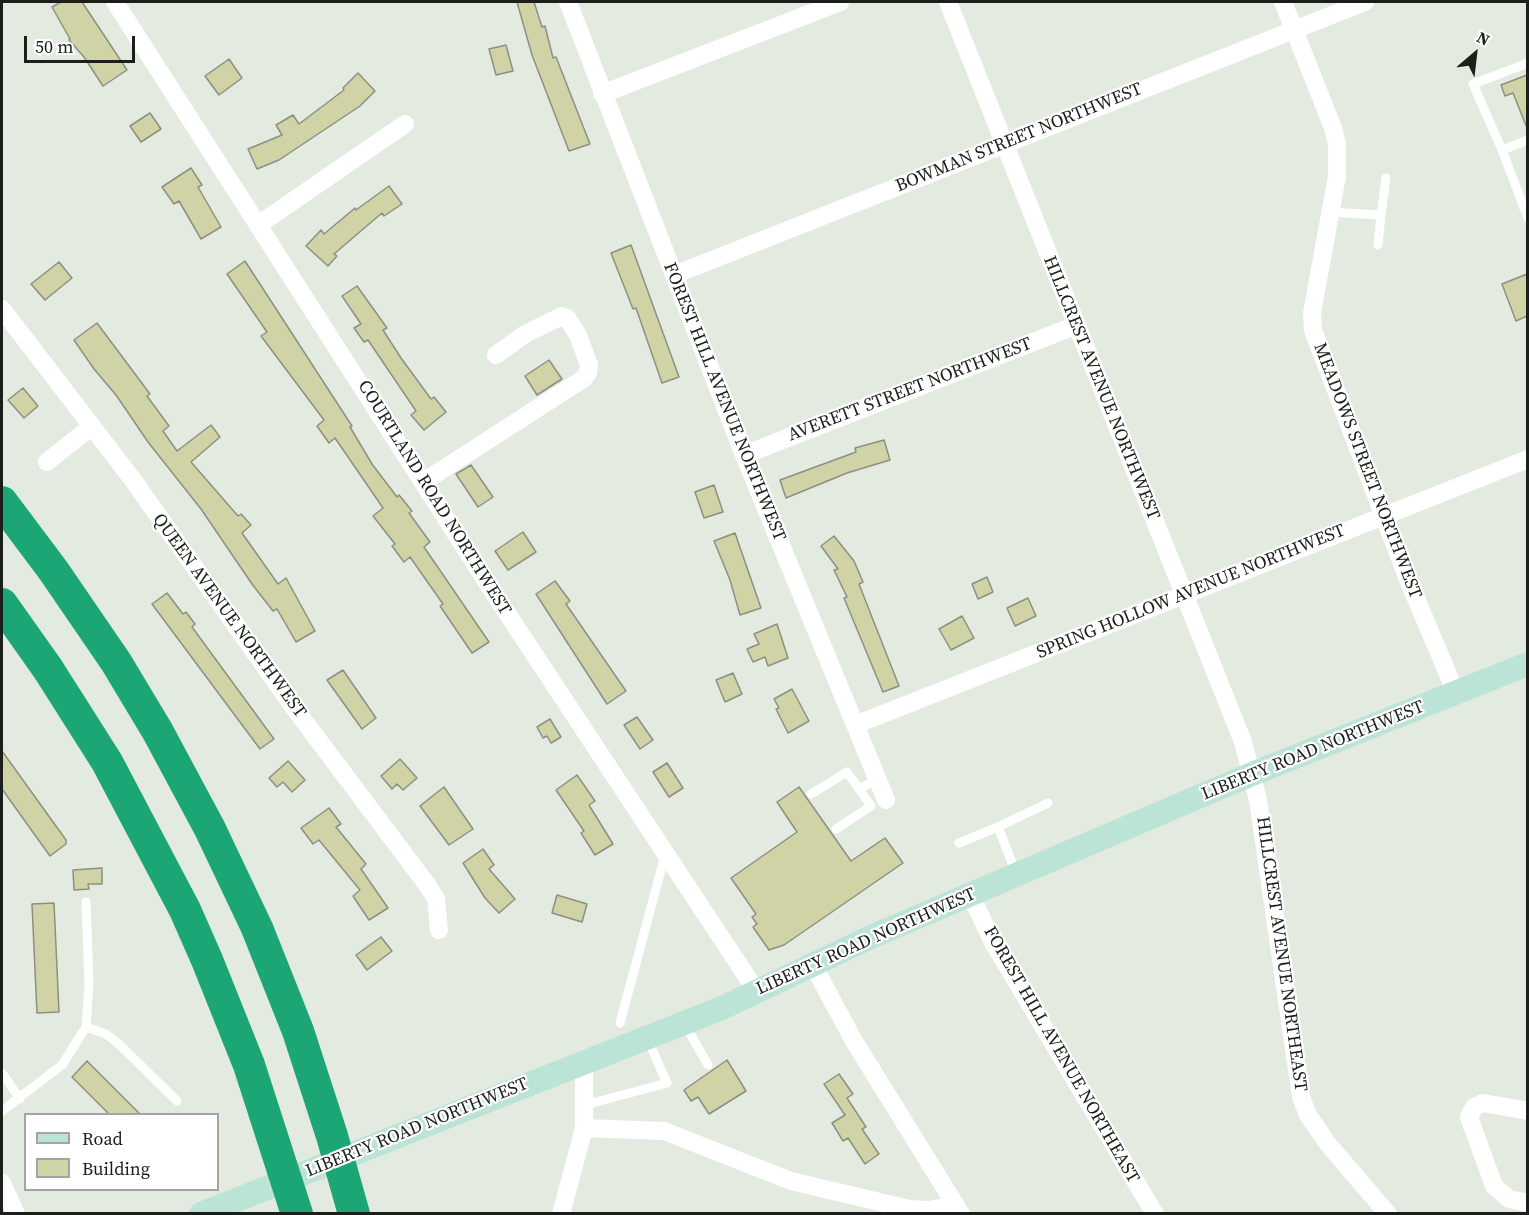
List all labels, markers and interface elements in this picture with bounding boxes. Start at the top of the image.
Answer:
scale bar [27,24,138,62]
north arrow [1445,24,1505,84]
text: N [1473,26,1494,51]
text: 50 m [35,34,73,59]
street label: BOWMAN STREET NORTHWEST [893,79,1145,197]
street label: HILLCREST AVENUE NORTHWEST [1038,253,1164,523]
street label: FOREST HILL AVENUE NORTHWEST [658,260,790,544]
street label: AVERETT STREET NORTHWEST [785,333,1035,447]
street label: MEADOWS STREET NORTHWEST [1308,340,1426,602]
street label: COURTLAND ROAD NORTHWEST [353,377,515,619]
street label: QUEEN AVENUE NORTHWEST [148,510,310,722]
street label: SPRING HOLLOW AVENUE NORTHWEST [1034,520,1348,664]
street label: LIBERTY ROAD NORTHWEST [1199,696,1427,806]
street label: HILLCREST AVENUE NORTHEAST [1251,815,1311,1093]
street label: LIBERTY ROAD NORTHWEST [753,884,979,1000]
street label: FOREST HILL AVENUE NORTHEAST [978,923,1144,1187]
street label: LIBERTY ROAD NORTHWEST [303,1073,531,1183]
legend [24,1113,219,1191]
text: Road [82,1126,123,1151]
text: Building [82,1156,150,1181]

